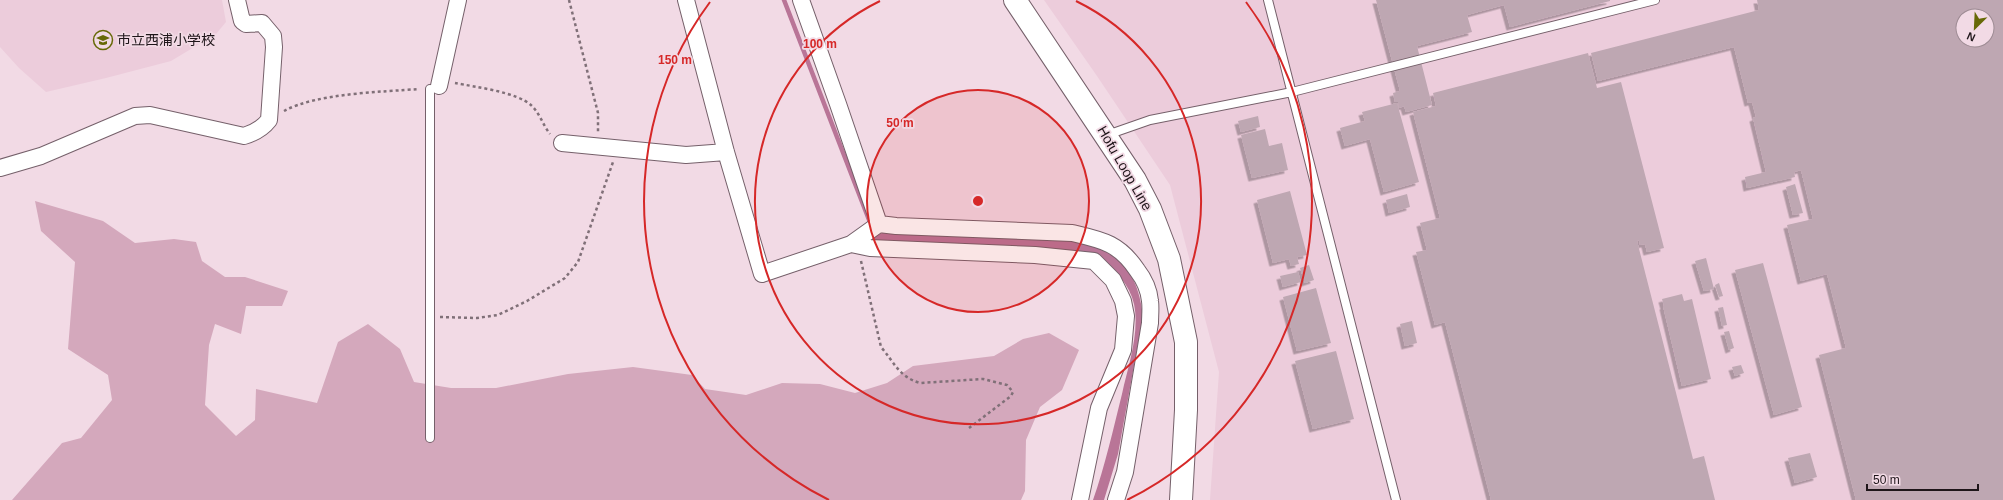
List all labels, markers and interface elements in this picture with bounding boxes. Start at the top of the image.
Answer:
north arrow [1955,8,1995,48]
school or university icon: 市立西浦小学校 [92,29,114,51]
text: N [1965,30,1977,44]
place label: 市立西浦小学校 [117,32,215,48]
text: 100 m [803,37,837,51]
text: 150 m [658,53,692,67]
text: 50 m [886,116,914,130]
street label: Hofu Loop Line [1094,123,1156,213]
centre of rings [971,194,985,208]
scale bar [1867,466,1978,492]
text: 50 m [1873,473,1900,487]

